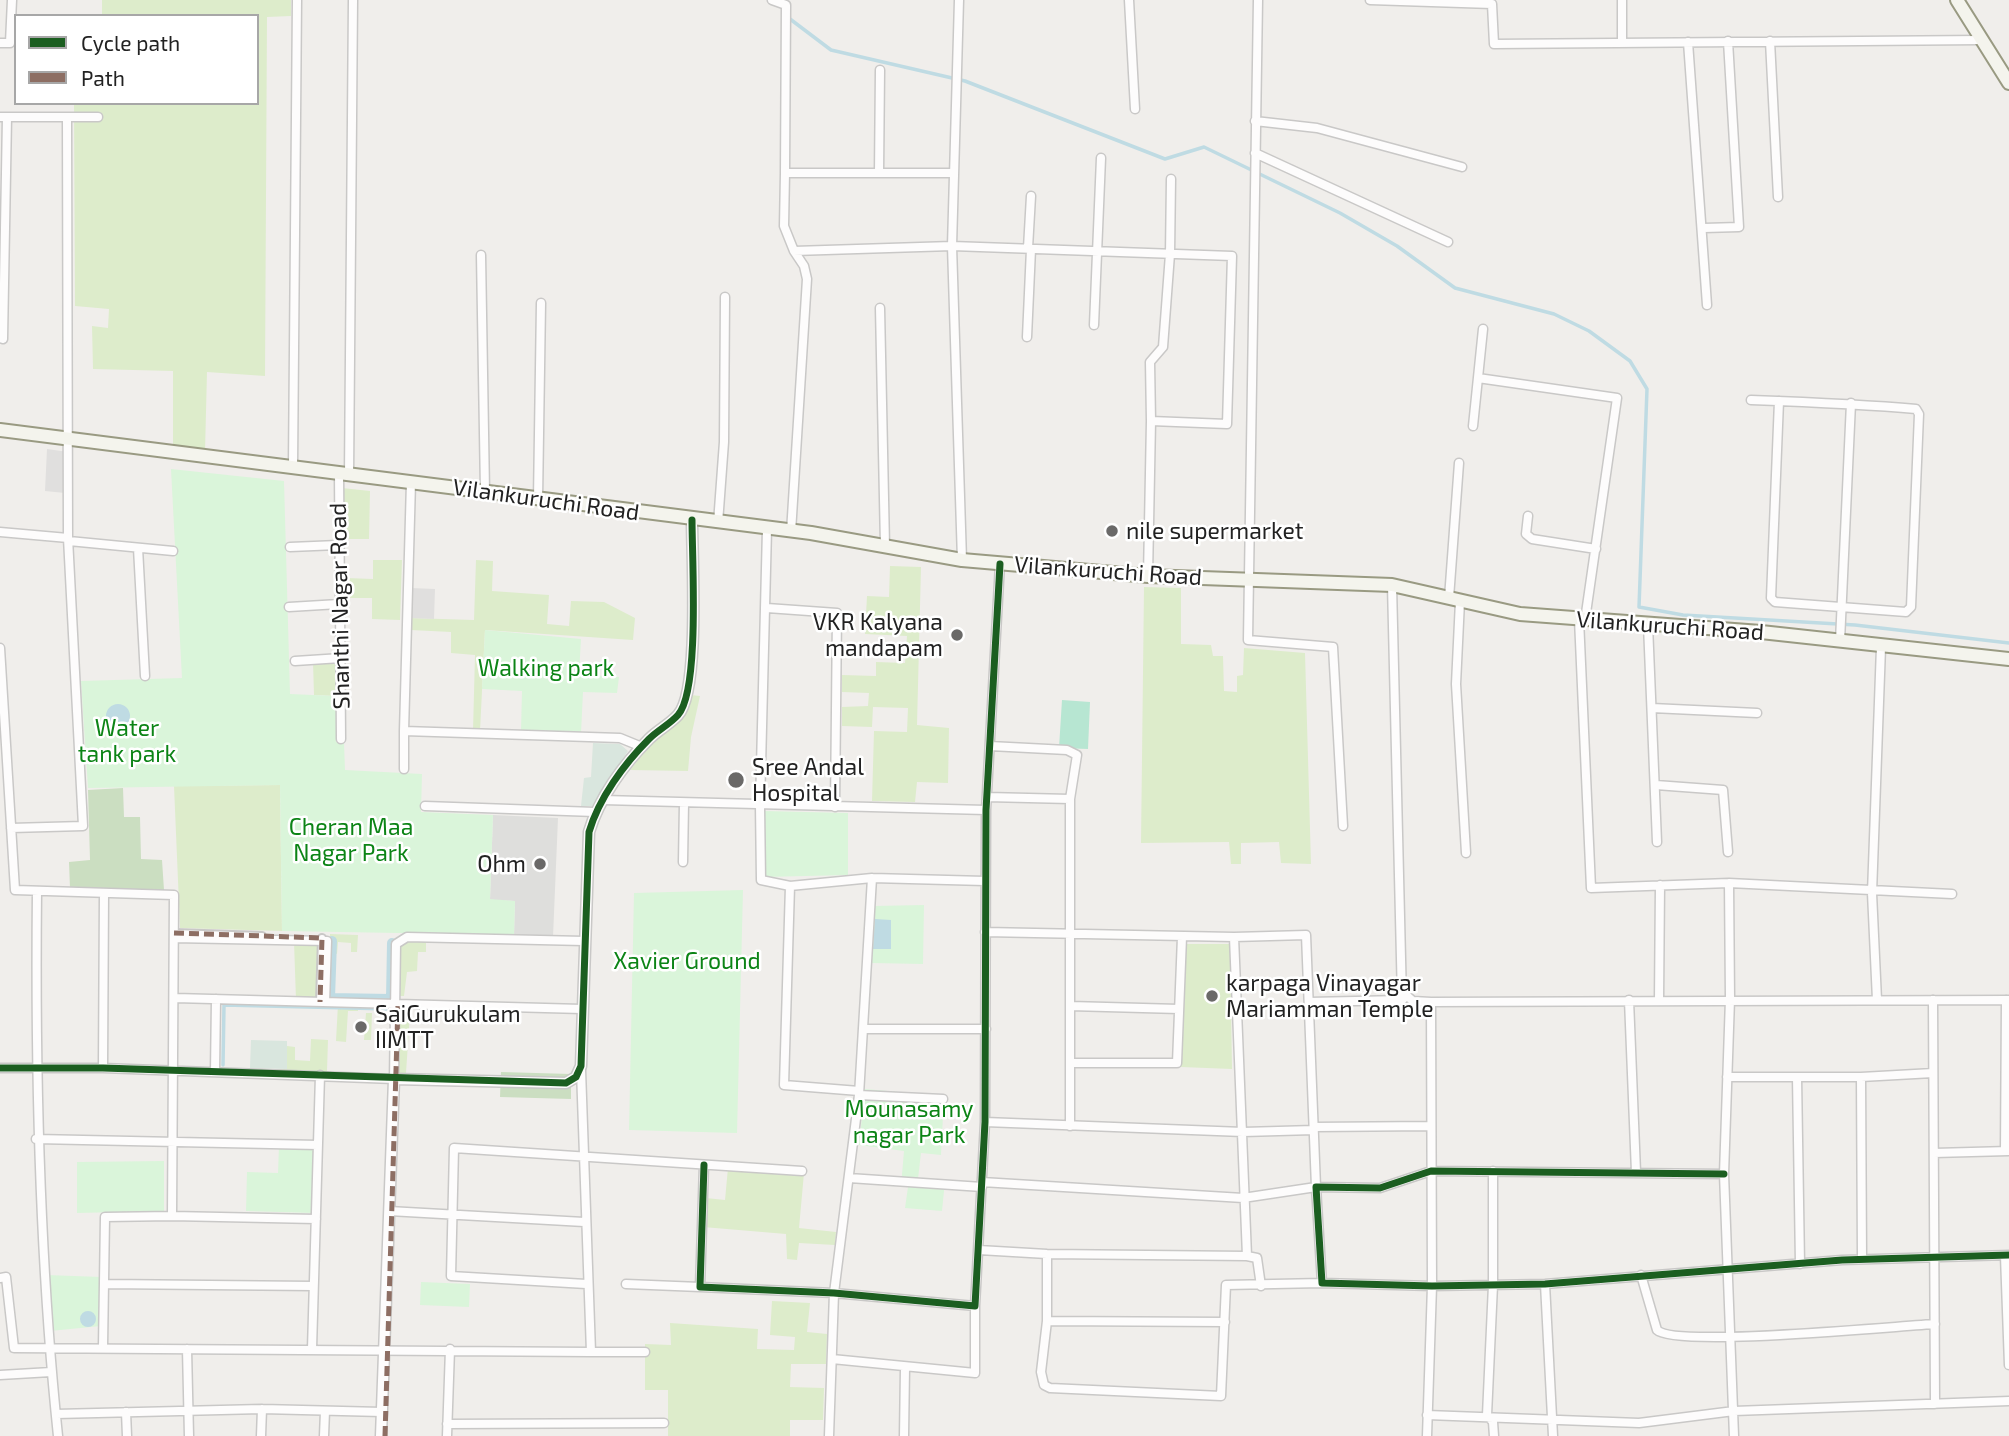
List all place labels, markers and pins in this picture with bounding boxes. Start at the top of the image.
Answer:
place label: nile supermarket [1126,517,1304,545]
marker: nile supermarket [1104,523,1120,539]
place label: VKR Kalyana mandapam [813,608,943,662]
marker: VKR Kalyana mandapam [949,627,965,643]
place label: Sree Andal Hospital [752,753,864,807]
marker: Sree Andal Hospital [726,770,746,790]
place label: Ohm [477,850,526,878]
marker: Ohm [532,856,548,872]
place label: karpaga Vinayagar Mariamman Temple [1226,969,1434,1023]
marker: karpaga Vinayagar Mariamman Temple [1204,988,1220,1004]
place label: SaiGurukulam IIMTT [375,1000,521,1054]
marker: SaiGurukulam IIMTT [353,1019,369,1035]

